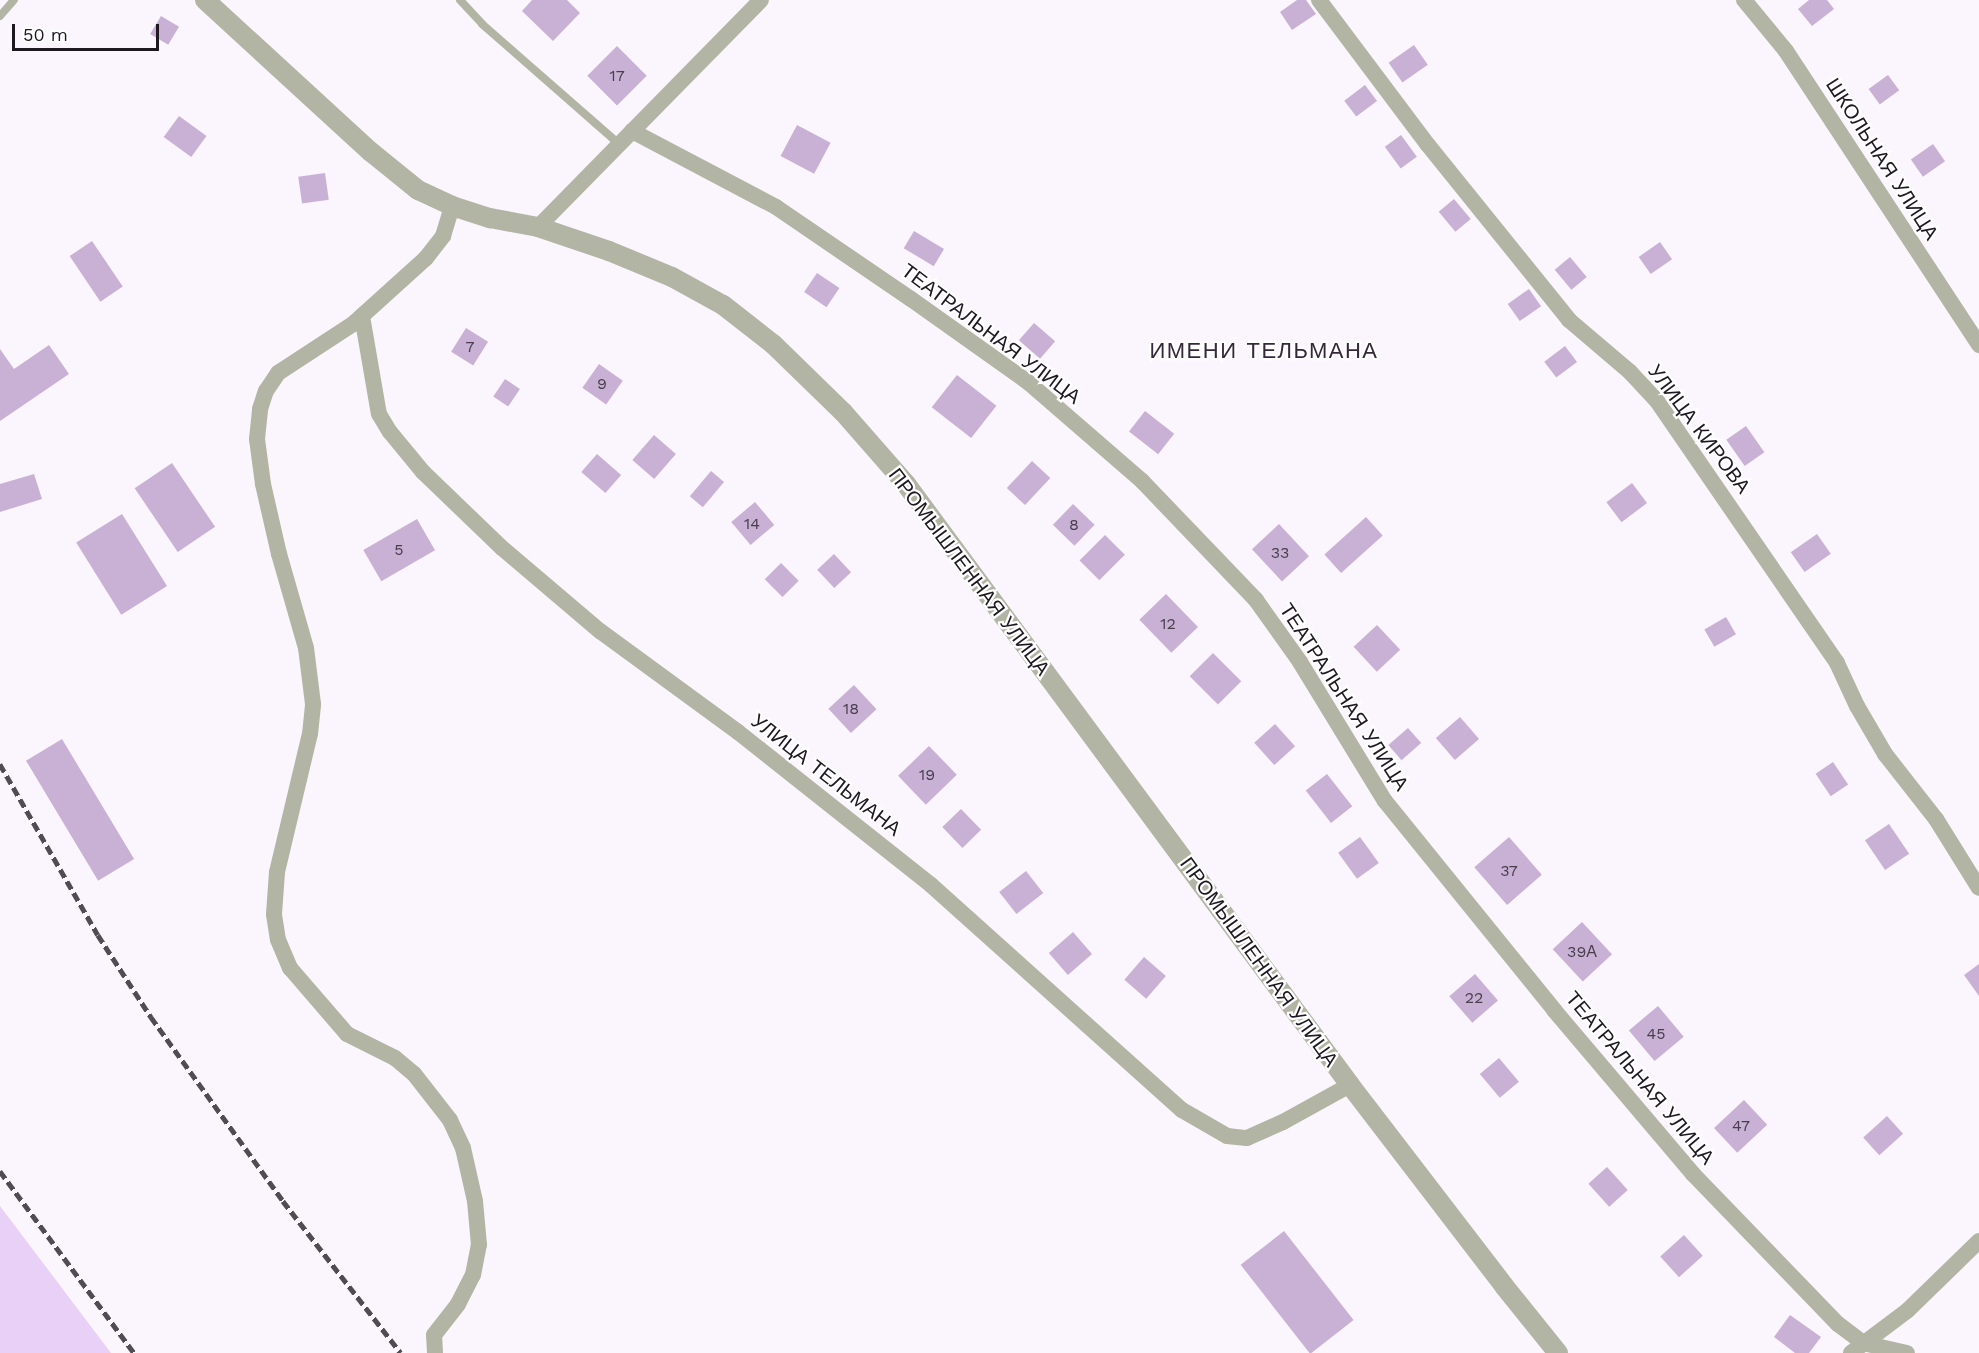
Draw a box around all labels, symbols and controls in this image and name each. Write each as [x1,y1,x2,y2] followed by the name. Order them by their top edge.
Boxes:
[15,12,162,50] scale bar
[23,24,68,45] text: 50 m
[609,66,625,86] house number: 17
[1821,74,1943,244] street label: ШКОЛЬНАЯ УЛИЦА
[897,259,1085,409] street label: ТЕАТРАЛЬНАЯ УЛИЦА
[466,337,474,357] house number: 7
[1149,338,1379,364] district label: ИМЕНИ ТЕЛЬМАНА
[1643,360,1755,498] street label: УЛИЦА КИРОВА
[597,374,607,394] house number: 9
[883,464,1055,680] street label: ПРОМЫШЛЕННАЯ УЛИЦА
[744,514,760,534] house number: 14
[1069,515,1079,535] house number: 8
[394,540,404,560] house number: 5
[1271,543,1289,563] house number: 33
[1274,599,1414,795] street label: ТЕАТРАЛЬНАЯ УЛИЦА
[1160,614,1176,634] house number: 12
[843,699,859,719] house number: 18
[746,709,906,841] street label: УЛИЦА ТЕЛЬМАНА
[919,765,935,785] house number: 19
[1175,853,1343,1071] street label: ПРОМЫШЛЕННАЯ УЛИЦА
[1500,861,1518,881] house number: 37
[1567,942,1597,962] house number: 39А
[1561,987,1719,1169] street label: ТЕАТРАЛЬНАЯ УЛИЦА
[1465,988,1483,1008] house number: 22
[1646,1024,1666,1044] house number: 45
[1732,1116,1750,1136] house number: 47

